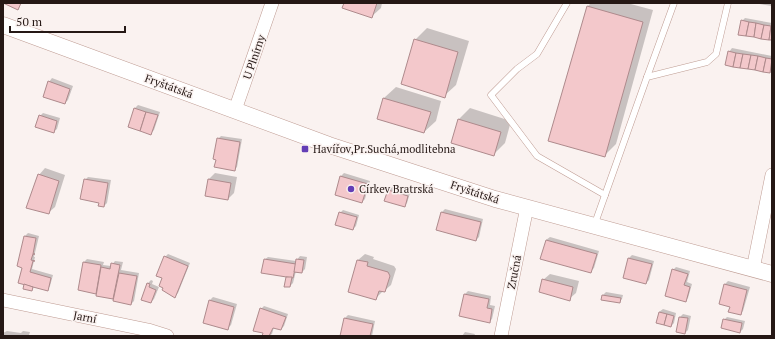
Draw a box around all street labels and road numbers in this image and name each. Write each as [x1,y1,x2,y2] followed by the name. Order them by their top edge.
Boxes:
[240,33,268,81] street label: U Plnírny
[143,71,195,101] street label: Fryštátská
[449,178,502,207] street label: Fryštátská
[504,253,524,290] street label: Zručná
[72,308,98,326] street label: Jarní

